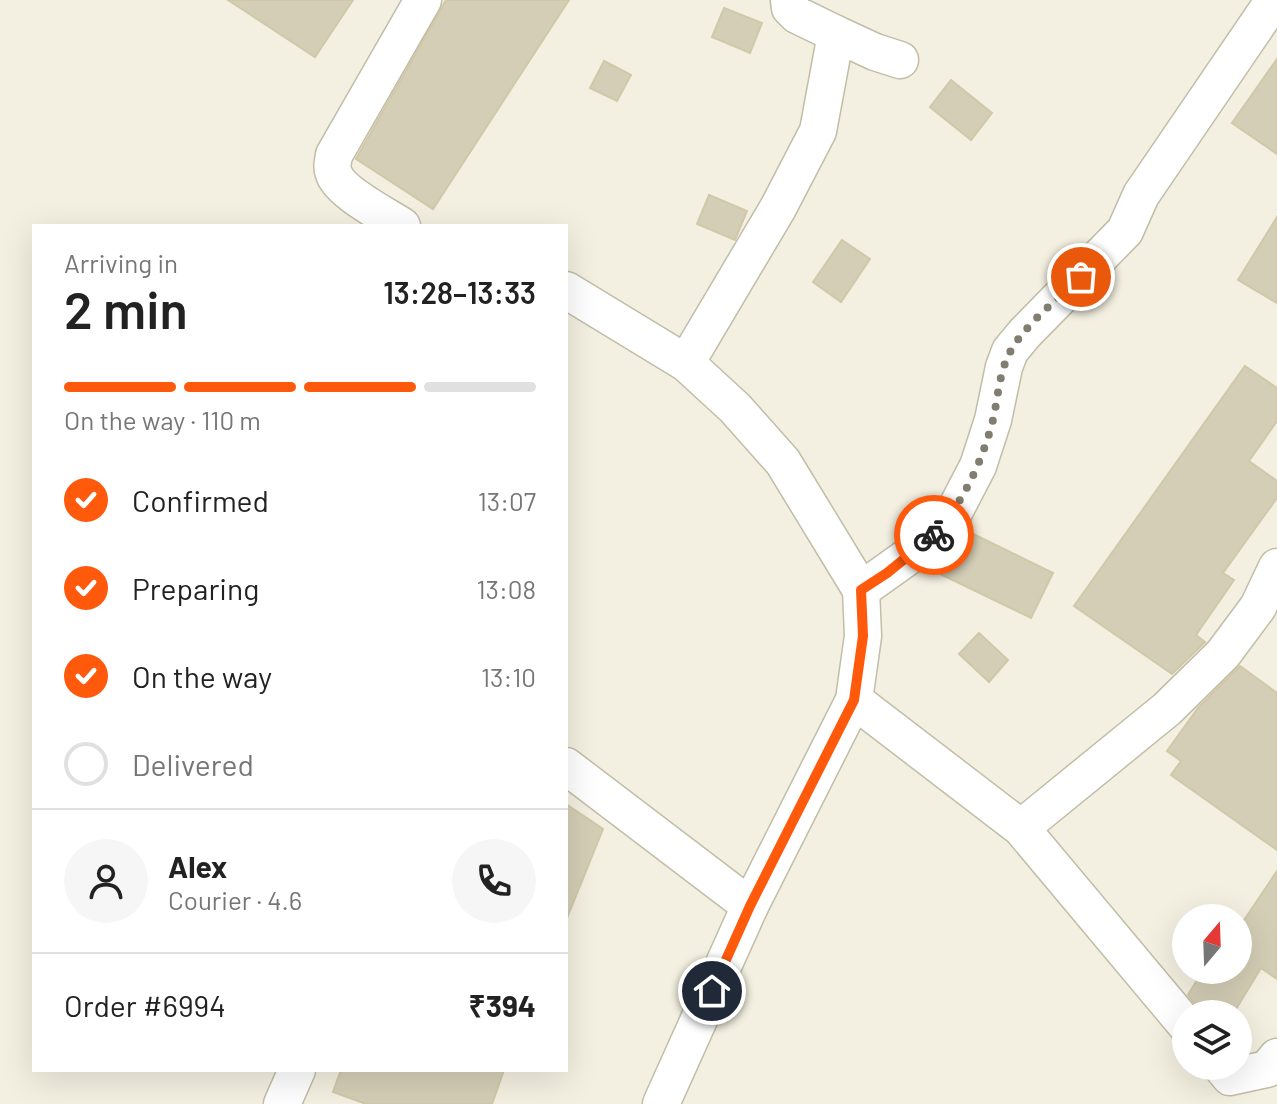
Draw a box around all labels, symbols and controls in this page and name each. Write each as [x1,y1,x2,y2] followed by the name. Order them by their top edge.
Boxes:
[1047,243,1115,311] pin
[64,247,178,278] text: Arriving in
[1059,255,1103,299] icon: bag
[383,274,536,310] text: 13:28–13:33
[64,277,188,339] text: 2 min
[64,404,261,435] text: On the way · 110 m
[64,478,108,522] icon: check
[132,482,269,518] text: Confirmed
[478,485,536,516] text: 13:07
[894,495,974,575] courier
[912,513,956,557] icon: bike
[64,566,108,610] icon: check
[132,570,259,606] text: Preparing
[476,573,536,604] text: 13:08
[64,654,108,698] icon: check
[132,658,272,694] text: On the way
[481,661,536,692] text: 13:10
[132,746,254,782] text: Delivered
[64,839,148,923] button: person
[452,839,536,923] button: phone
[168,848,227,884] text: Alex
[168,884,302,915] text: Courier · 4.6
[1172,904,1252,984] north arrow
[1172,904,1252,1080] map controls
[678,957,746,1025] pin
[690,969,734,1013] icon: home
[64,987,226,1023] text: Order #6994
[469,987,536,1023] text: ₹394
[1172,1000,1252,1080] button: layers

